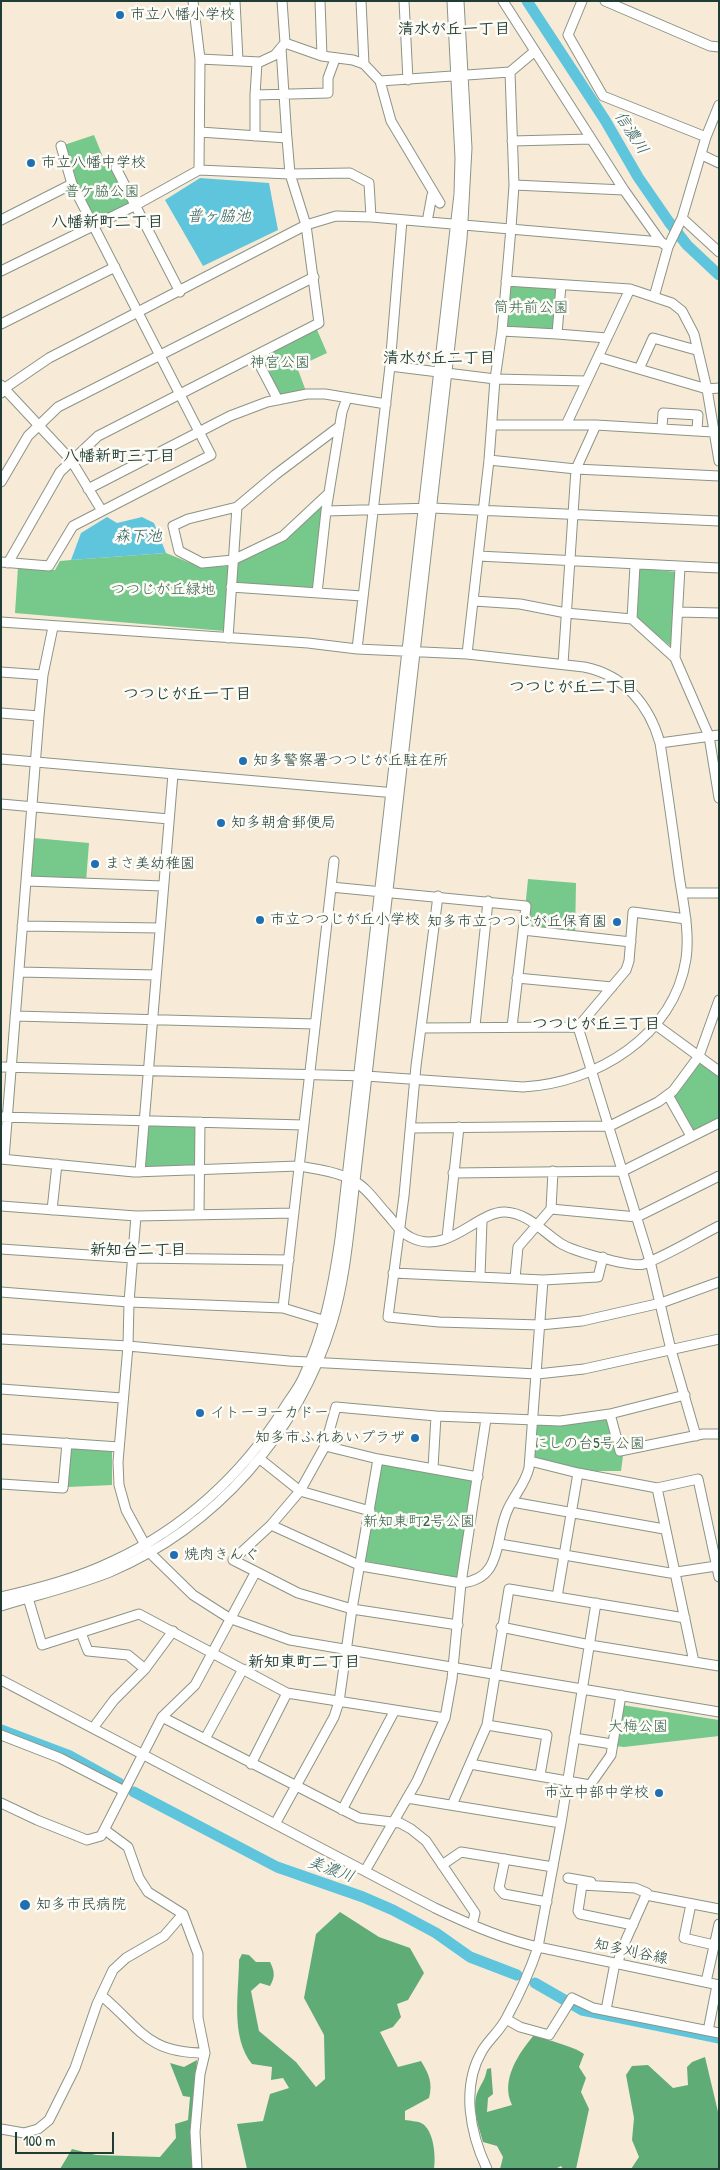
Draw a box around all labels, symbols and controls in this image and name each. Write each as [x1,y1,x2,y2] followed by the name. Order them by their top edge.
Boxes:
[130,6,235,24] place label: 市立八幡小学校
[114,9,126,21] marker: 市立八幡小学校
[398,20,510,40] district label: 清水が丘一丁目
[610,108,652,158] water label: 信濃川
[41,154,146,172] place label: 市立八幡中学校
[25,157,37,169] marker: 市立八幡中学校
[65,183,139,201] park label: 普ケ脇公園
[187,207,251,227] water label: 普ヶ脇池
[51,213,163,233] district label: 八幡新町二丁目
[494,299,568,317] park label: 筒井前公園
[383,349,495,369] district label: 清水が丘二丁目
[250,354,310,372] park label: 神宮公園
[63,447,175,467] district label: 八幡新町三丁目
[114,527,162,547] water label: 森下池
[111,581,215,599] park label: つつじが丘緑地
[509,678,637,698] district label: つつじが丘二丁目
[123,685,251,705] district label: つつじが丘一丁目
[253,752,448,770] place label: 知多警察署つつじが丘駐在所
[237,755,249,767] marker: 知多警察署つつじが丘駐在所
[231,814,336,832] place label: 知多朝倉郵便局
[215,817,227,829] marker: 知多朝倉郵便局
[105,855,195,873] place label: まさ美幼稚園
[89,858,101,870] marker: まさ美幼稚園
[270,911,420,929] place label: 市立つつじが丘小学校
[427,913,607,931] place label: 知多市立つつじが丘保育園
[254,914,266,926] marker: 市立つつじが丘小学校
[611,916,623,928] marker: 知多市立つつじが丘保育園
[532,1015,660,1035] district label: つつじが丘三丁目
[90,1241,186,1261] district label: 新知台二丁目
[210,1404,329,1422] place label: イトーヨーカドー
[194,1407,206,1419] marker: イトーヨーカドー
[255,1429,405,1447] place label: 知多市ふれあいプラザ
[409,1432,421,1444] marker: 知多市ふれあいプラザ
[533,1435,645,1453] park label: にしの台5号公園
[363,1513,475,1531] park label: 新知東町2号公園
[184,1546,259,1564] place label: 焼肉きんぐ
[168,1549,180,1561] marker: 焼肉きんぐ
[248,1653,360,1673] district label: 新知東町二丁目
[608,1718,668,1736] park label: 大梅公園
[544,1784,649,1802] place label: 市立中部中学校
[653,1787,665,1799] marker: 市立中部中学校
[305,1853,357,1887] water label: 美濃川
[36,1896,126,1914] place label: 知多市民病院
[18,1898,32,1912] marker: 知多市民病院
[592,1935,670,1969] street label: 知多刈谷線
[18,2122,116,2154] scale bar
[23,2130,56,2151] text: 100 m

